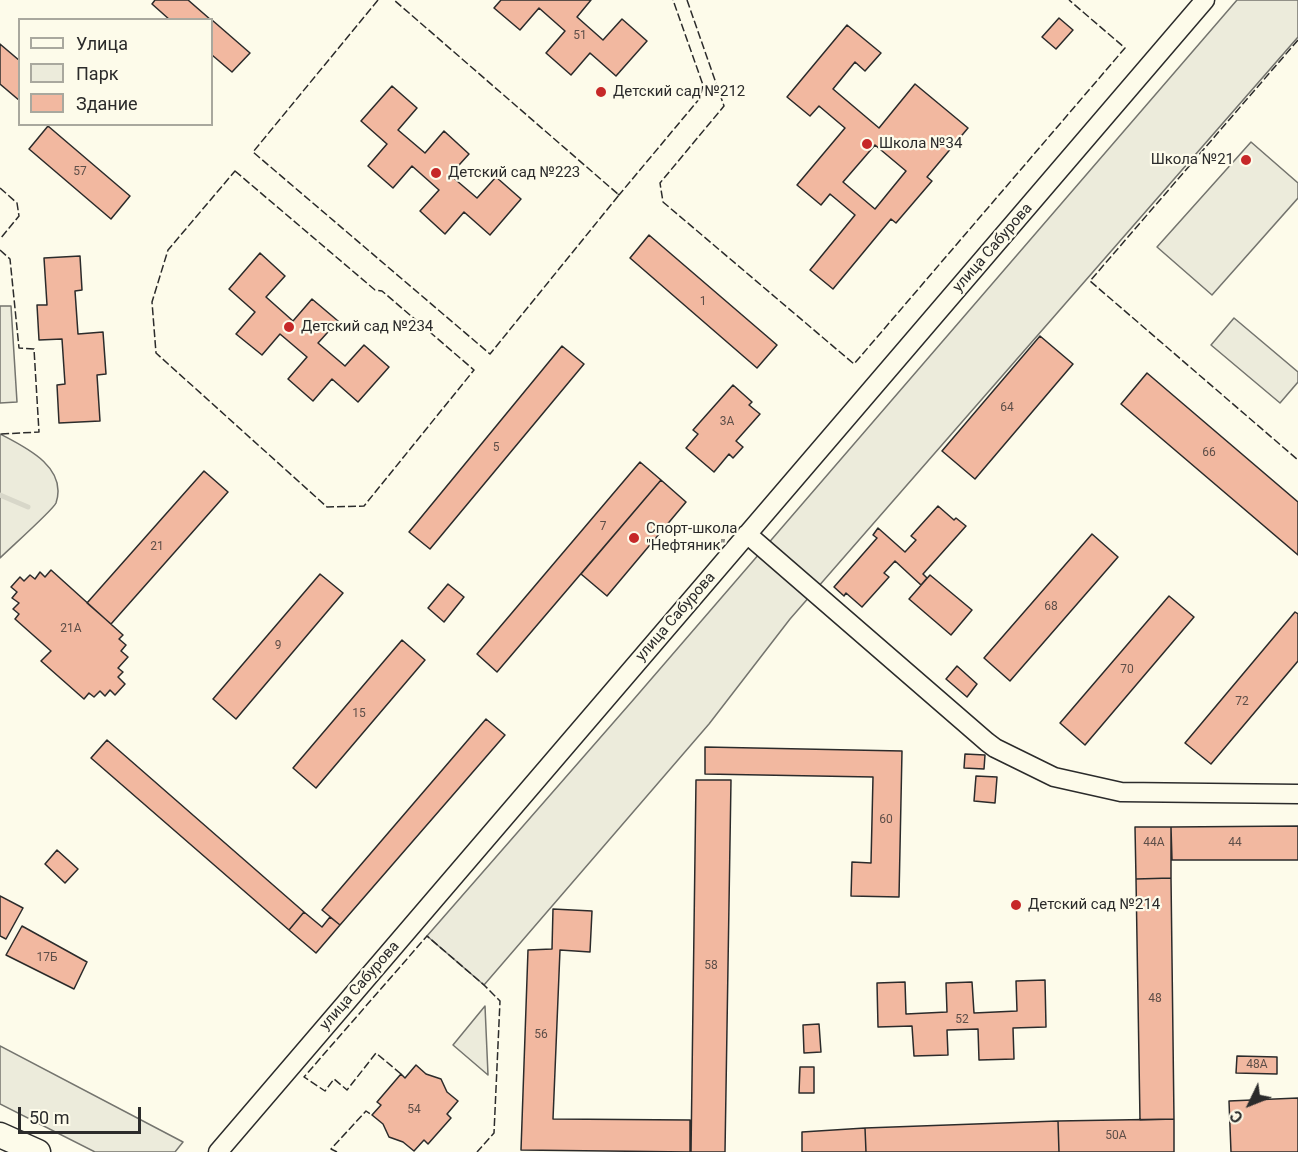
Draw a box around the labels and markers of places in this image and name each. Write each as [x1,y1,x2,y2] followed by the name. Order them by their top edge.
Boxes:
[613,83,745,101] place label: Детский сад №212
[594,85,608,99] marker: Детский сад №212
[879,135,962,153] place label: Школа №34
[860,137,874,151] marker: Школа №34
[1151,151,1234,169] place label: Школа №21
[1239,153,1253,167] marker: Школа №21
[448,164,580,182] place label: Детский сад №223
[429,166,443,180] marker: Детский сад №223
[301,318,433,336] place label: Детский сад №234
[282,320,296,334] marker: Детский сад №234
[646,520,738,555] place label: Спорт-школа "Нефтяник"
[627,531,641,545] marker: Спорт-школа "Нефтяник"
[1028,896,1160,914] place label: Детский сад №214
[1009,898,1023,912] marker: Детский сад №214

